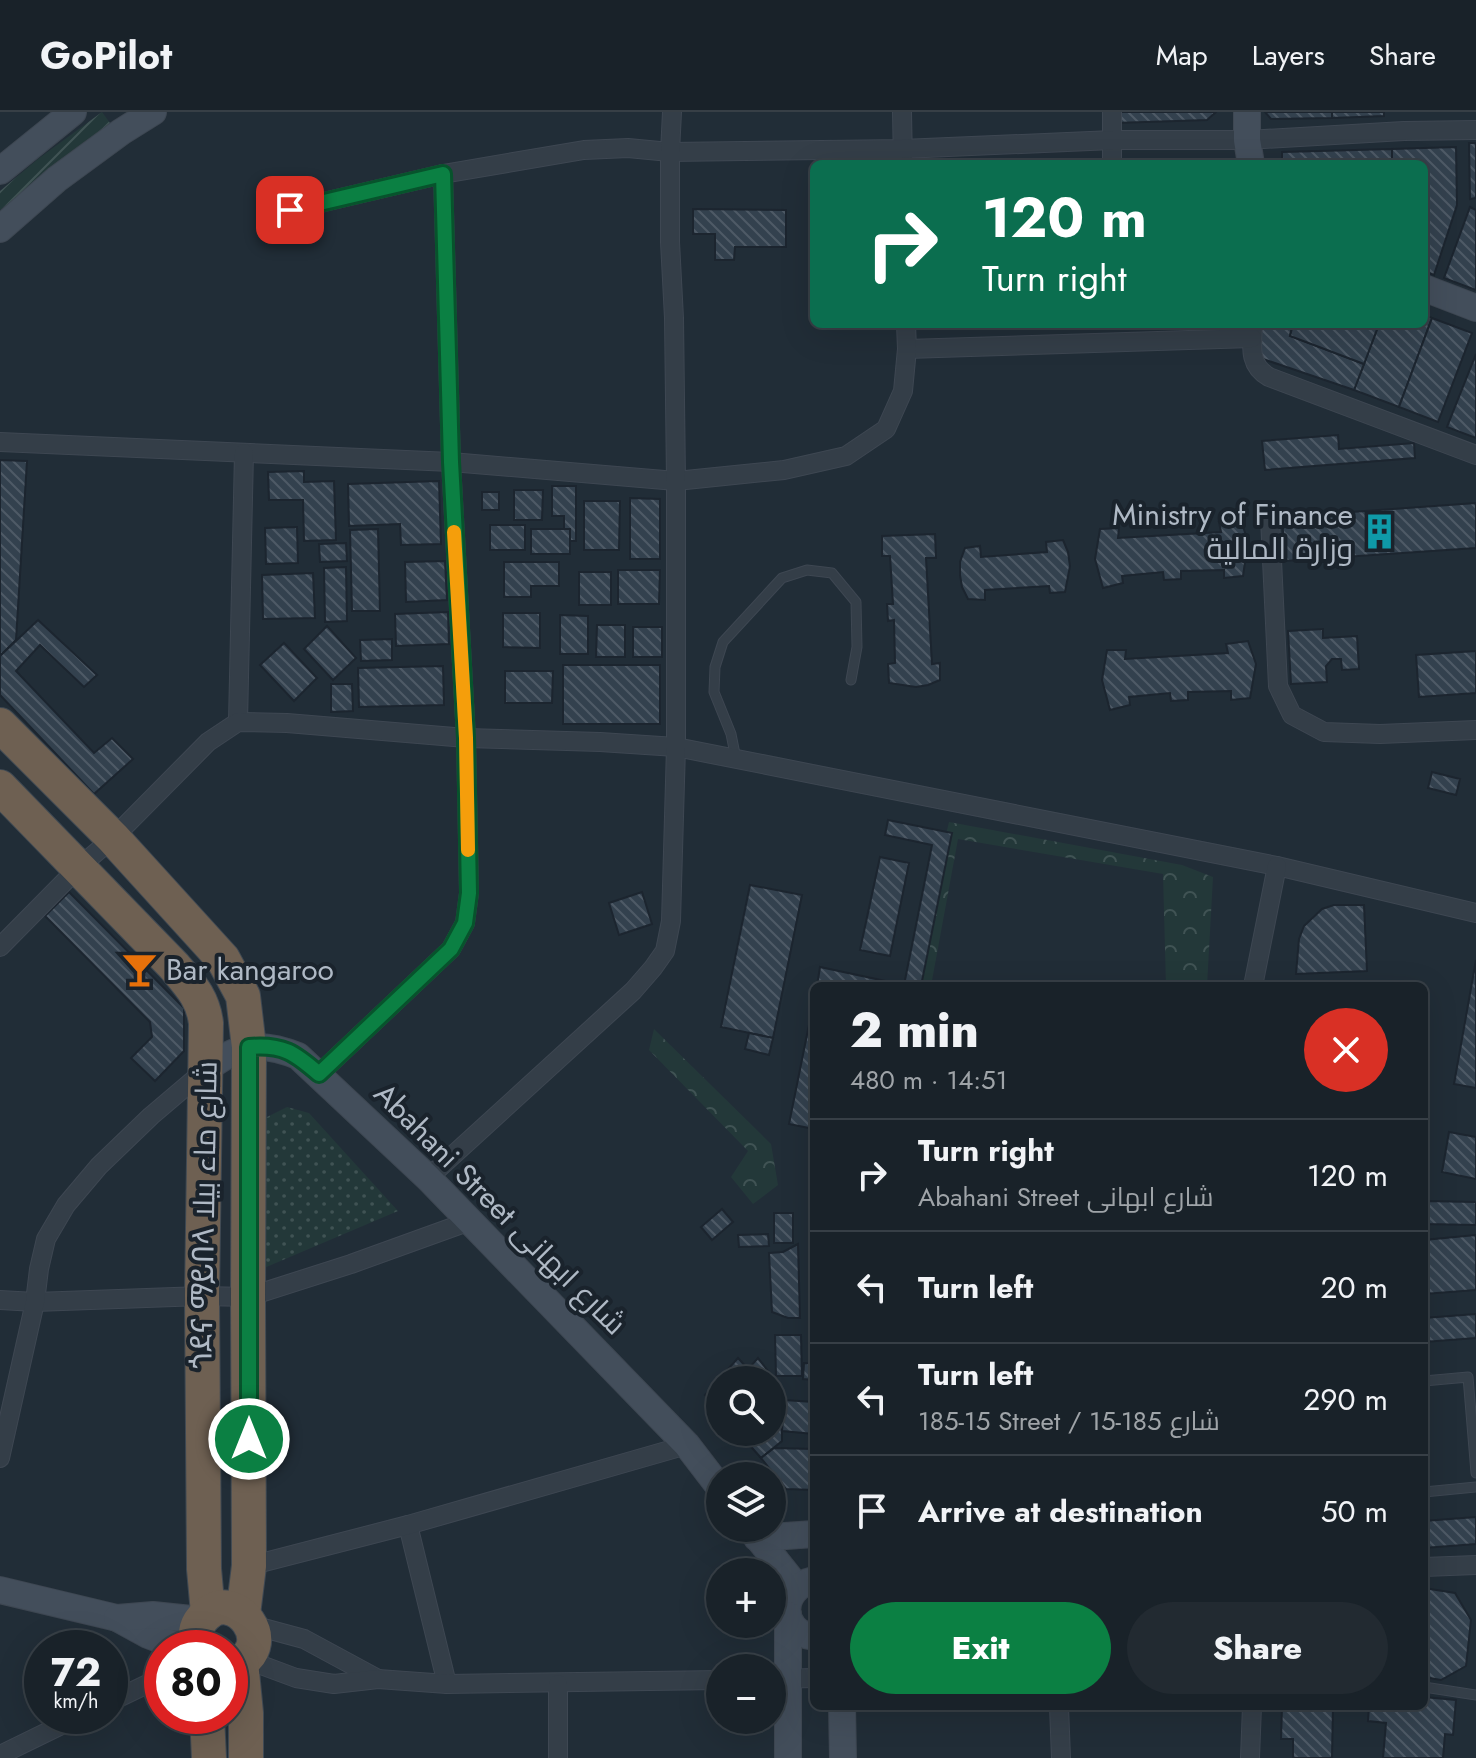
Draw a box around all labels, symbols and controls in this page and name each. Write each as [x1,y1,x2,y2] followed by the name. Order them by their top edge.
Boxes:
[40,28,172,83] text: GoPilot
[1156,35,1208,76] text: Map
[1252,35,1325,76] text: Layers
[1369,35,1436,76] text: Share
[256,176,324,244] pin
[982,177,1147,258] text: 120 m
[268,188,312,232] icon: arrive
[850,192,954,296] icon: right
[982,252,1127,304] text: Turn right
[1112,493,1353,570] place label: Ministry of Finance وزارة المالية
[1360,513,1398,551] building icon: Ministry of Finance وزارة المالية
[166,948,334,991] place label: Bar kangaroo
[121,951,159,989] bar icon: Bar kangaroo
[850,996,979,1065] text: 2 min
[1304,1008,1388,1092] button: close
[179,1061,228,1369] street label: ጎደና ማይበላ شارع ماء بيلا
[850,1061,1007,1099] text: 480 m · 14:51
[365,1073,636,1344] street label: Abahani Street شارع ابهانى
[918,1129,1054,1172] text: Turn right
[850,1153,894,1197] icon: right
[1307,1154,1388,1197] text: 120 m
[918,1178,1214,1216] text: Abahani Street شارع ابهانى
[850,1265,894,1309] icon: left
[918,1266,1033,1309] text: Turn left
[1321,1266,1388,1309] text: 20 m
[918,1353,1033,1396] text: Turn left
[706,1366,786,1734] map controls
[706,1366,786,1446] button: search
[850,1377,894,1421] icon: left
[1303,1378,1388,1421] text: 290 m
[207,1397,291,1481] position arrow
[918,1402,1220,1440] text: 185-15 Street / شارع 185-15
[706,1462,786,1542] button: layers
[850,1489,894,1533] icon: arrive
[918,1490,1203,1533] text: Arrive at destination
[1321,1490,1388,1533] text: 50 m
[706,1558,786,1638] button: +
[850,1602,1111,1694] button: Exit
[1127,1602,1388,1694] button: Share
[144,1630,248,1734] speed limit sign: 80
[51,1643,101,1701] text: 72
[706,1654,786,1734] button: −
[53,1687,99,1716] text: km/h

